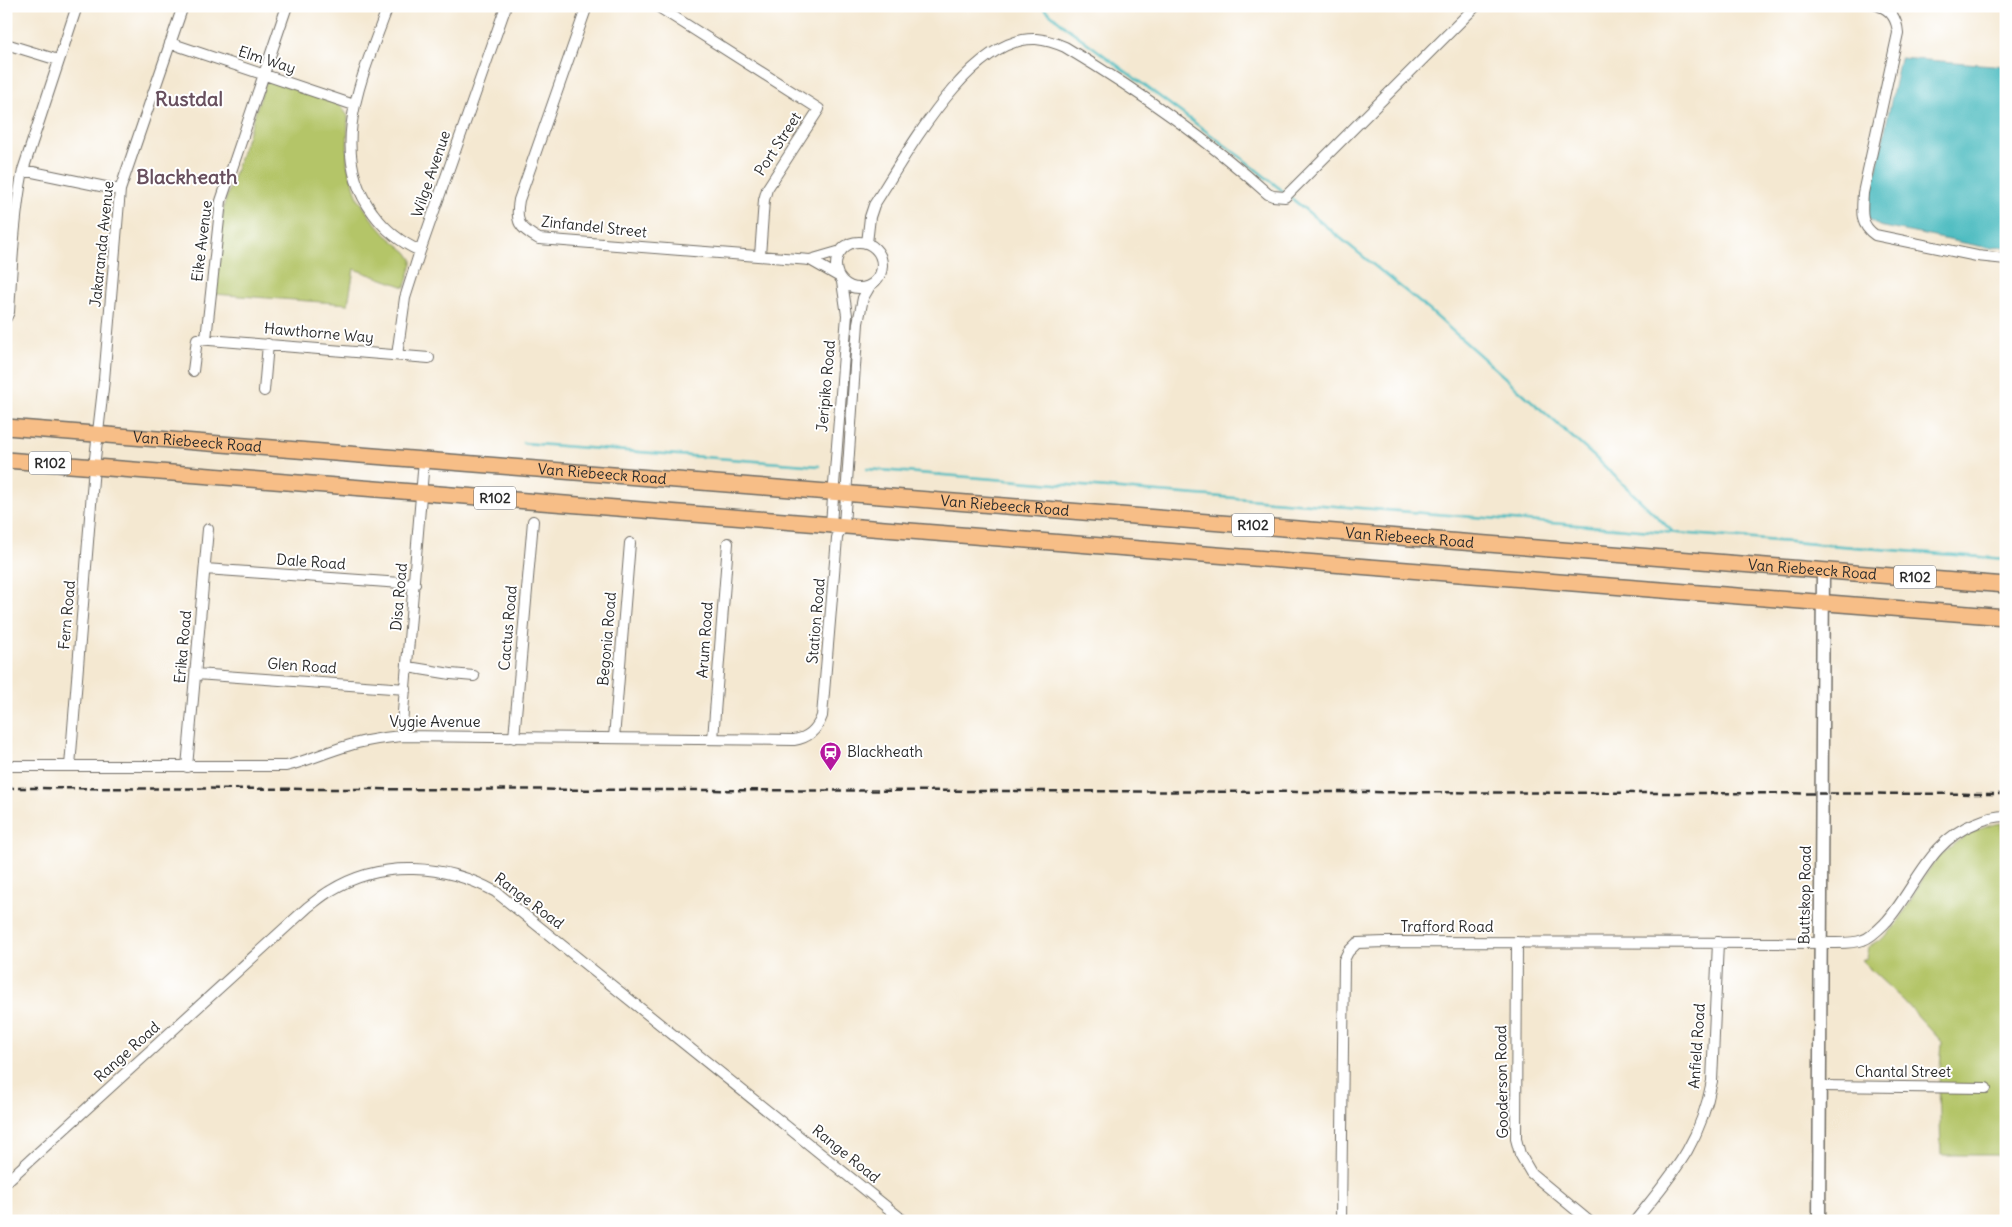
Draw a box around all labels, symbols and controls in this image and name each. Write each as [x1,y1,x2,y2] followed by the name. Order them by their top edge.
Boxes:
[236,41,298,78] street label: Elm Way
[155,86,223,111] district label: Rustdal
[750,108,805,179] street label: Port Street
[407,128,454,220] street label: Wilge Avenue
[136,164,238,189] district label: Blackheath
[85,180,118,308] street label: Jakaranda Avenue
[187,199,216,283] street label: Eike Avenue
[540,212,648,242] street label: Zinfandel Street
[263,318,375,347] street label: Hawthorne Way
[812,339,839,433] street label: Jeripiko Road
[132,427,263,456] street label: Van Riebeeck Road
[29,452,71,474] road number: R102
[537,459,667,488] street label: Van Riebeeck Road
[474,486,516,509] road number: R102
[940,491,1070,520] street label: Van Riebeeck Road
[1232,514,1274,536] road number: R102
[1345,523,1475,552] street label: Van Riebeeck Road
[276,550,346,573] street label: Dale Road
[1747,555,1878,584] street label: Van Riebeeck Road
[386,562,411,632] street label: Disa Road
[1894,566,1936,588] road number: R102
[802,577,829,665] street label: Station Road
[54,579,79,650] street label: Fern Road
[494,584,521,671] street label: Cactus Road
[593,591,620,687] street label: Begonia Road
[692,601,717,679] street label: Arum Road
[170,610,195,684] street label: Erika Road
[267,654,338,677] street label: Glen Road
[389,712,481,731] street label: Vygie Avenue
[819,740,843,771] station icon: Blackheath
[847,742,923,761] place label: Blackheath
[1794,845,1815,945] street label: Buttskop Road
[491,868,568,933] street label: Range Road
[1401,917,1494,936] street label: Trafford Road
[1684,1002,1709,1089] street label: Anfield Road
[90,1017,164,1086] street label: Range Road
[1491,1025,1512,1139] street label: Gooderson Road
[1855,1062,1951,1081] street label: Chantal Street
[809,1120,884,1187] street label: Range Road

